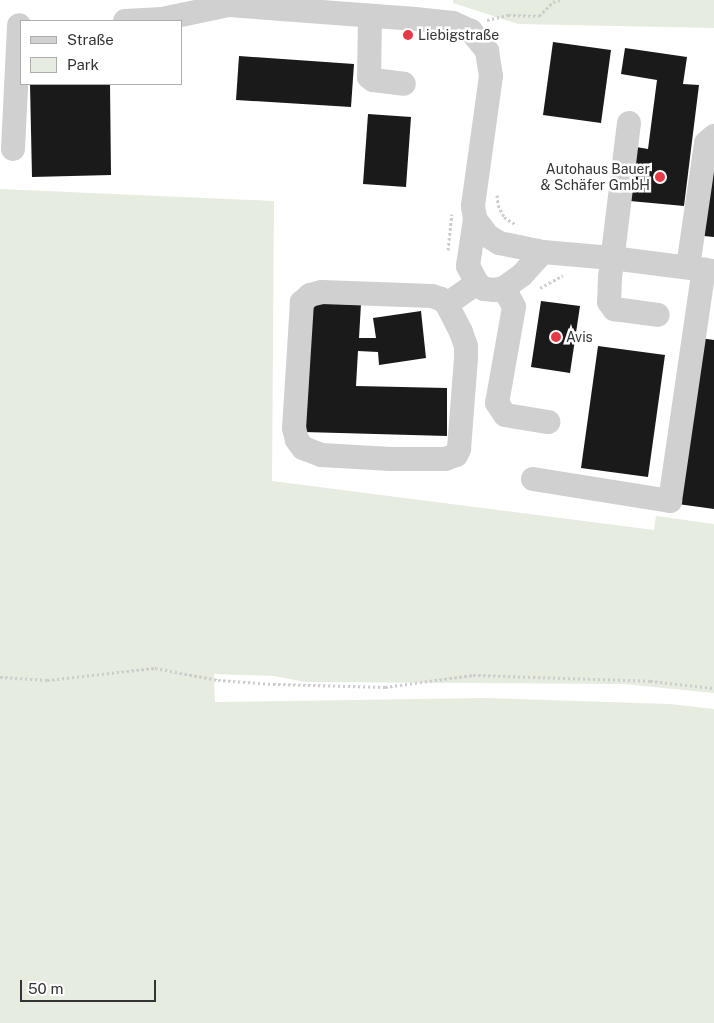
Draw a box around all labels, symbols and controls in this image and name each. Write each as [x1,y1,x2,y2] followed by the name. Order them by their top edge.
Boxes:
[20,20,182,85] legend
[418,27,499,43] place label: Liebigstraße
[402,29,414,41] marker: Liebigstraße
[67,31,114,48] text: Straße
[67,56,99,73] text: Park
[541,161,650,193] place label: Autohaus Bauer & Schäfer GmbH
[654,171,666,183] marker: Autohaus Bauer & Schäfer GmbH
[566,329,593,345] place label: Avis
[550,331,562,343] marker: Avis
[22,970,159,1002] scale bar
[28,980,63,997] text: 50 m

